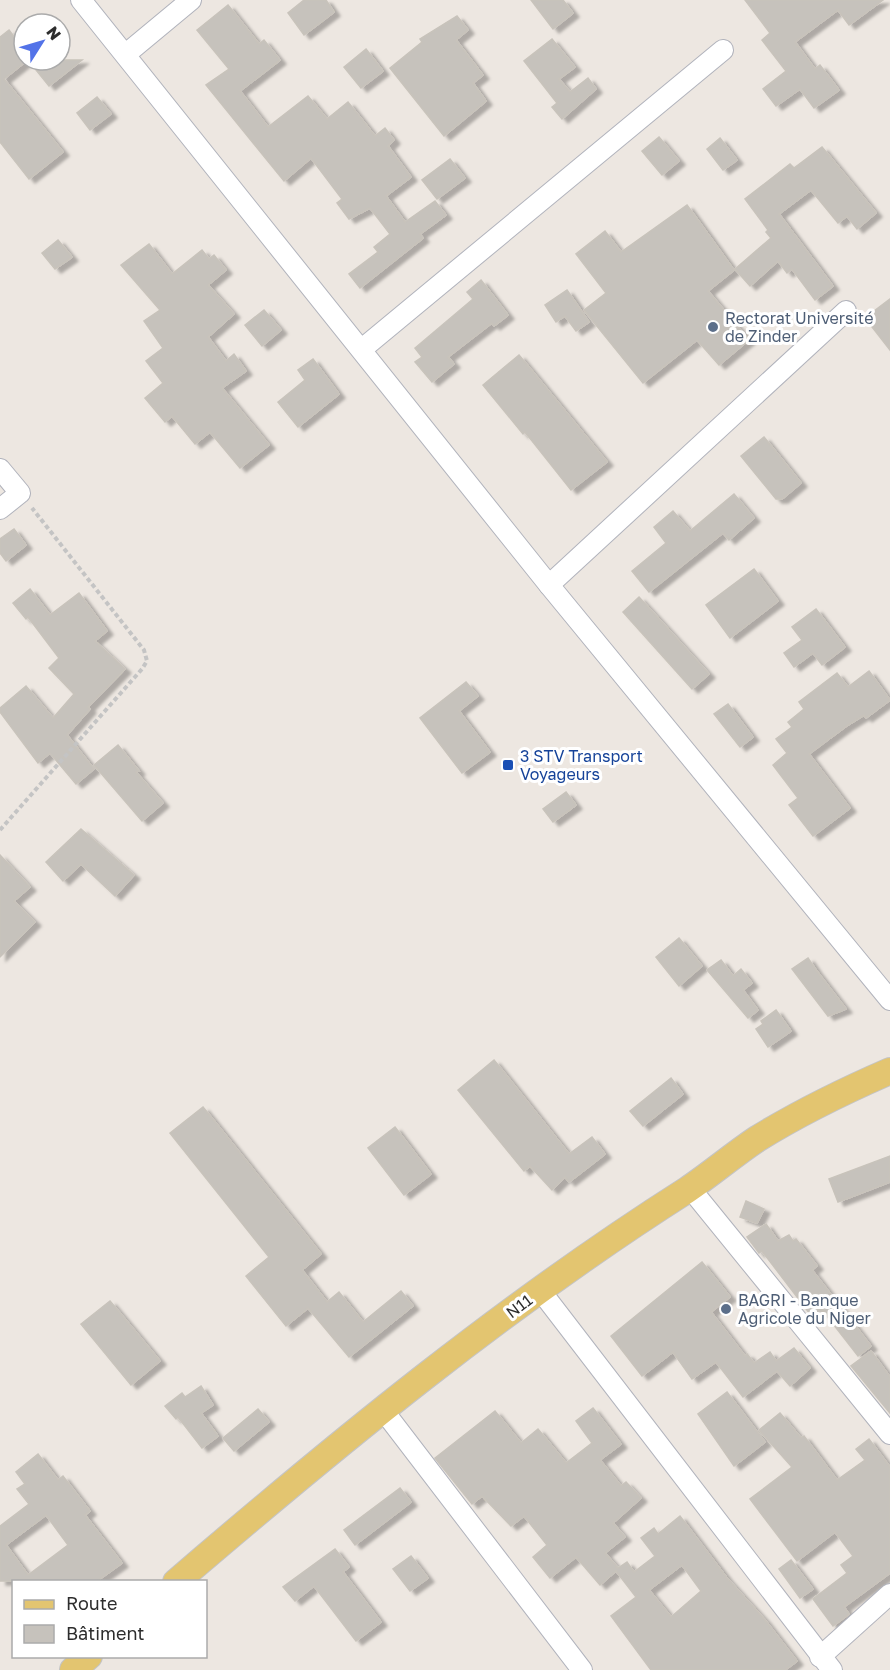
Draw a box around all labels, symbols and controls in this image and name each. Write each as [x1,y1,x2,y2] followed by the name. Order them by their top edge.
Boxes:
[12,12,72,72] north arrow
[42,22,66,44] text: N
[725,308,874,346] place label: Rectorat Université de Zinder
[706,320,720,334] marker: Rectorat Université de Zinder
[520,746,643,784] place label: 3 STV Transport Voyageurs
[501,758,515,772] marker: 3 STV Transport Voyageurs
[502,1290,536,1322] street label: N11
[738,1290,871,1328] place label: BAGRI - Banque Agricole du Niger
[719,1302,733,1316] marker: BAGRI - Banque Agricole du Niger
[12,1580,207,1658] legend
[66,1592,117,1614] text: Route
[66,1622,145,1644] text: Bâtiment

